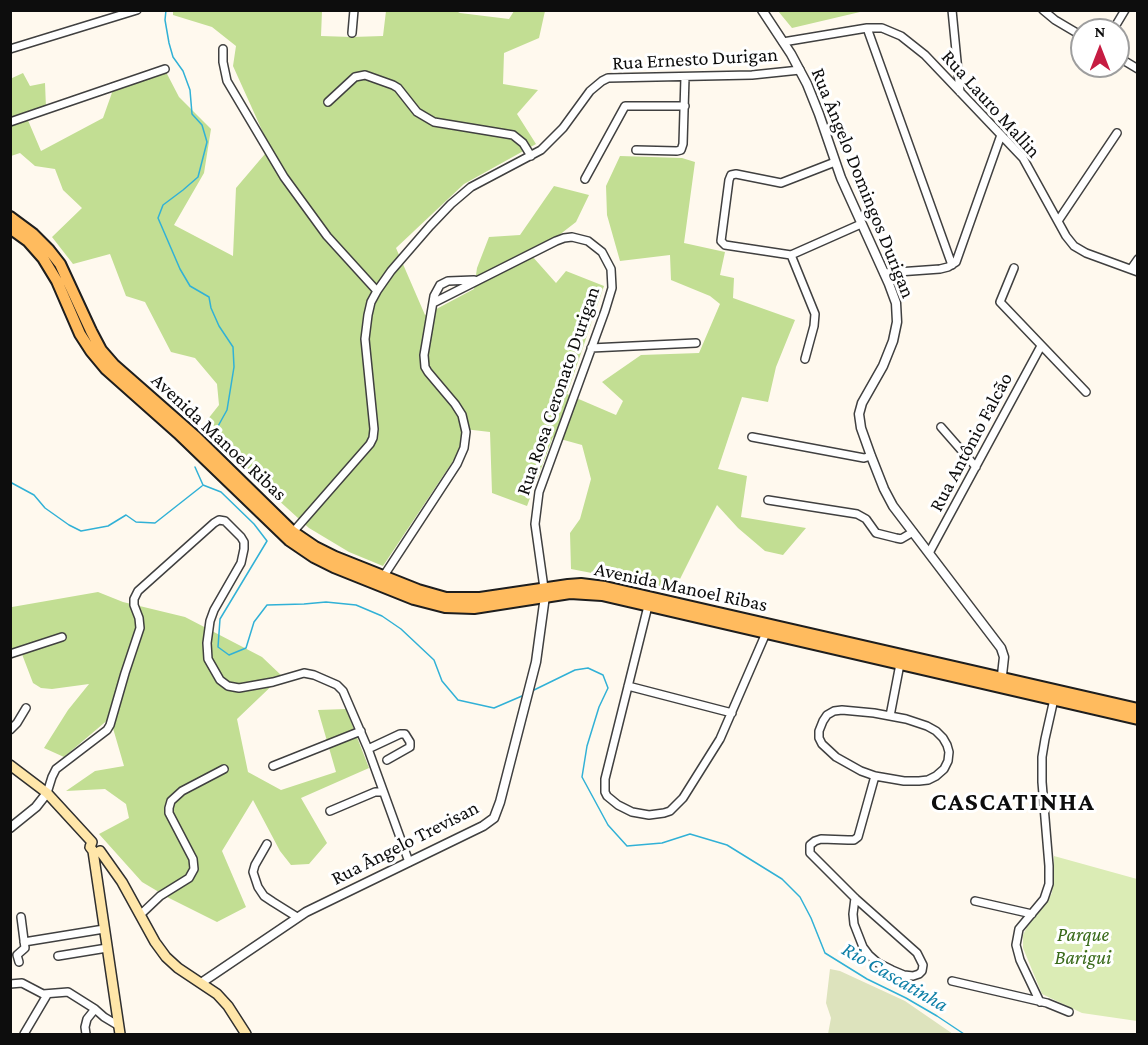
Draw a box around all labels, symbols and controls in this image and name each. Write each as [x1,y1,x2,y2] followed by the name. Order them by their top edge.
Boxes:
[1070,18,1130,78] north arrow
[1095,23,1105,40] text: N
[612,43,778,75] street label: Rua Ernesto Durigan
[936,45,1046,163] street label: Rua Lauro Mallin
[806,64,920,302] street label: Rua Ângelo Domingos Durigan
[511,283,605,499] street label: Rua Rosa Ceronato Durigan
[146,368,292,506] street label: Avenida Manoel Ribas
[924,368,1018,516] street label: Rua Antônio Falcão
[592,557,770,617] street label: Avenida Manoel Ribas
[931,786,1095,818] district label: CASCATINHA
[327,795,483,891] street label: Rua Ângelo Trevisan
[1054,923,1112,970] park label: Parque Barigui
[837,936,953,1018] water label: Rio Cascatinha

